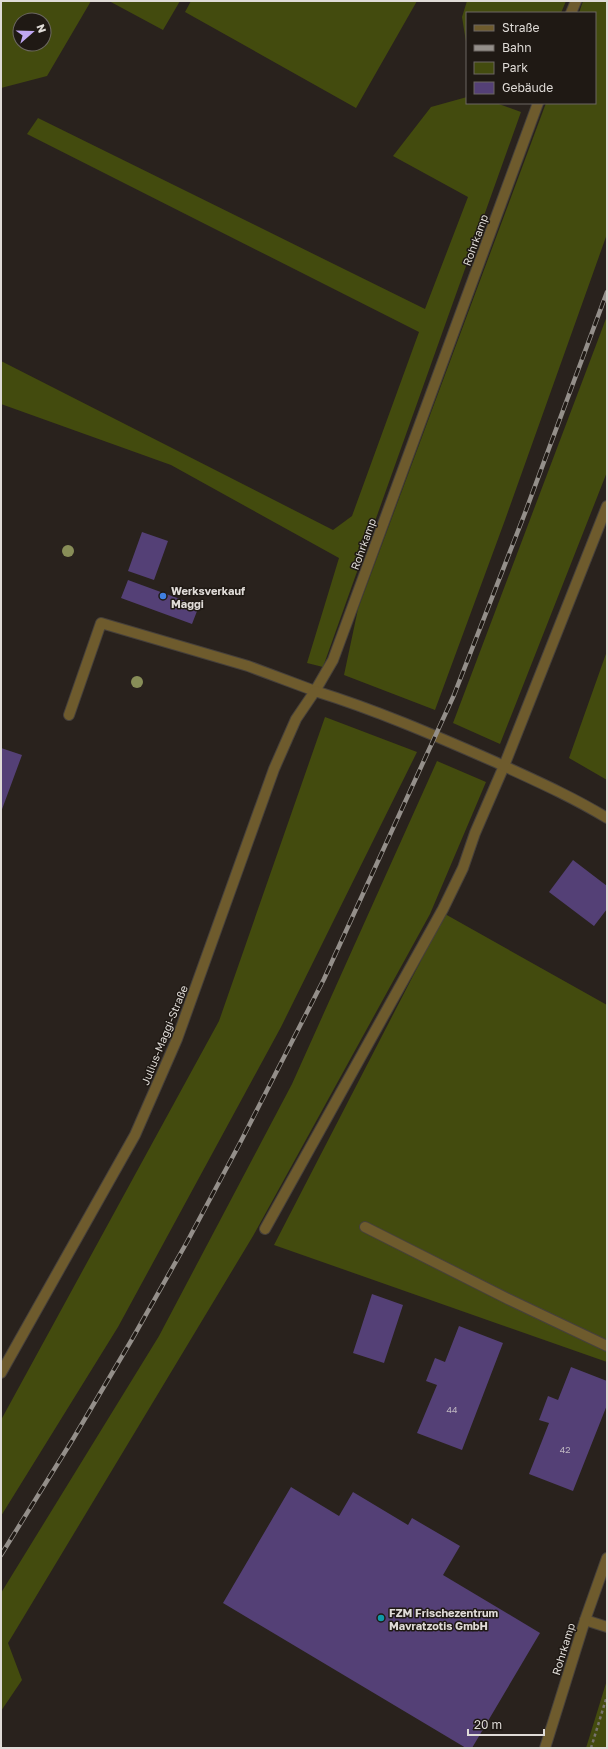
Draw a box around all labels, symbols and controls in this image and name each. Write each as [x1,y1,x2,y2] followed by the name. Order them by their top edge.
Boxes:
[12,12,52,52] north arrow
[466,12,596,104] legend
[502,20,540,35] text: Straße
[34,22,49,35] text: N
[502,40,532,55] text: Bahn
[502,60,528,75] text: Park
[502,80,553,95] text: Gebäude
[460,212,490,268] street label: Rohrkamp
[348,516,378,572] street label: Rohrkamp
[171,584,245,610] place label: Werksverkauf Maggi
[158,591,168,601] marker: Werksverkauf Maggi
[138,983,190,1087] street label: Julius-Maggi-Straße
[447,1404,458,1415] house number: 44
[560,1444,570,1455] house number: 42
[389,1606,498,1632] place label: FZM Frischezentrum Mavratzotis GmbH
[376,1613,386,1623] marker: FZM Frischezentrum Mavratzotis GmbH
[549,1621,577,1677] street label: Rohrkamp
[468,1711,544,1737] scale bar
[474,1717,502,1732] text: 20 m

